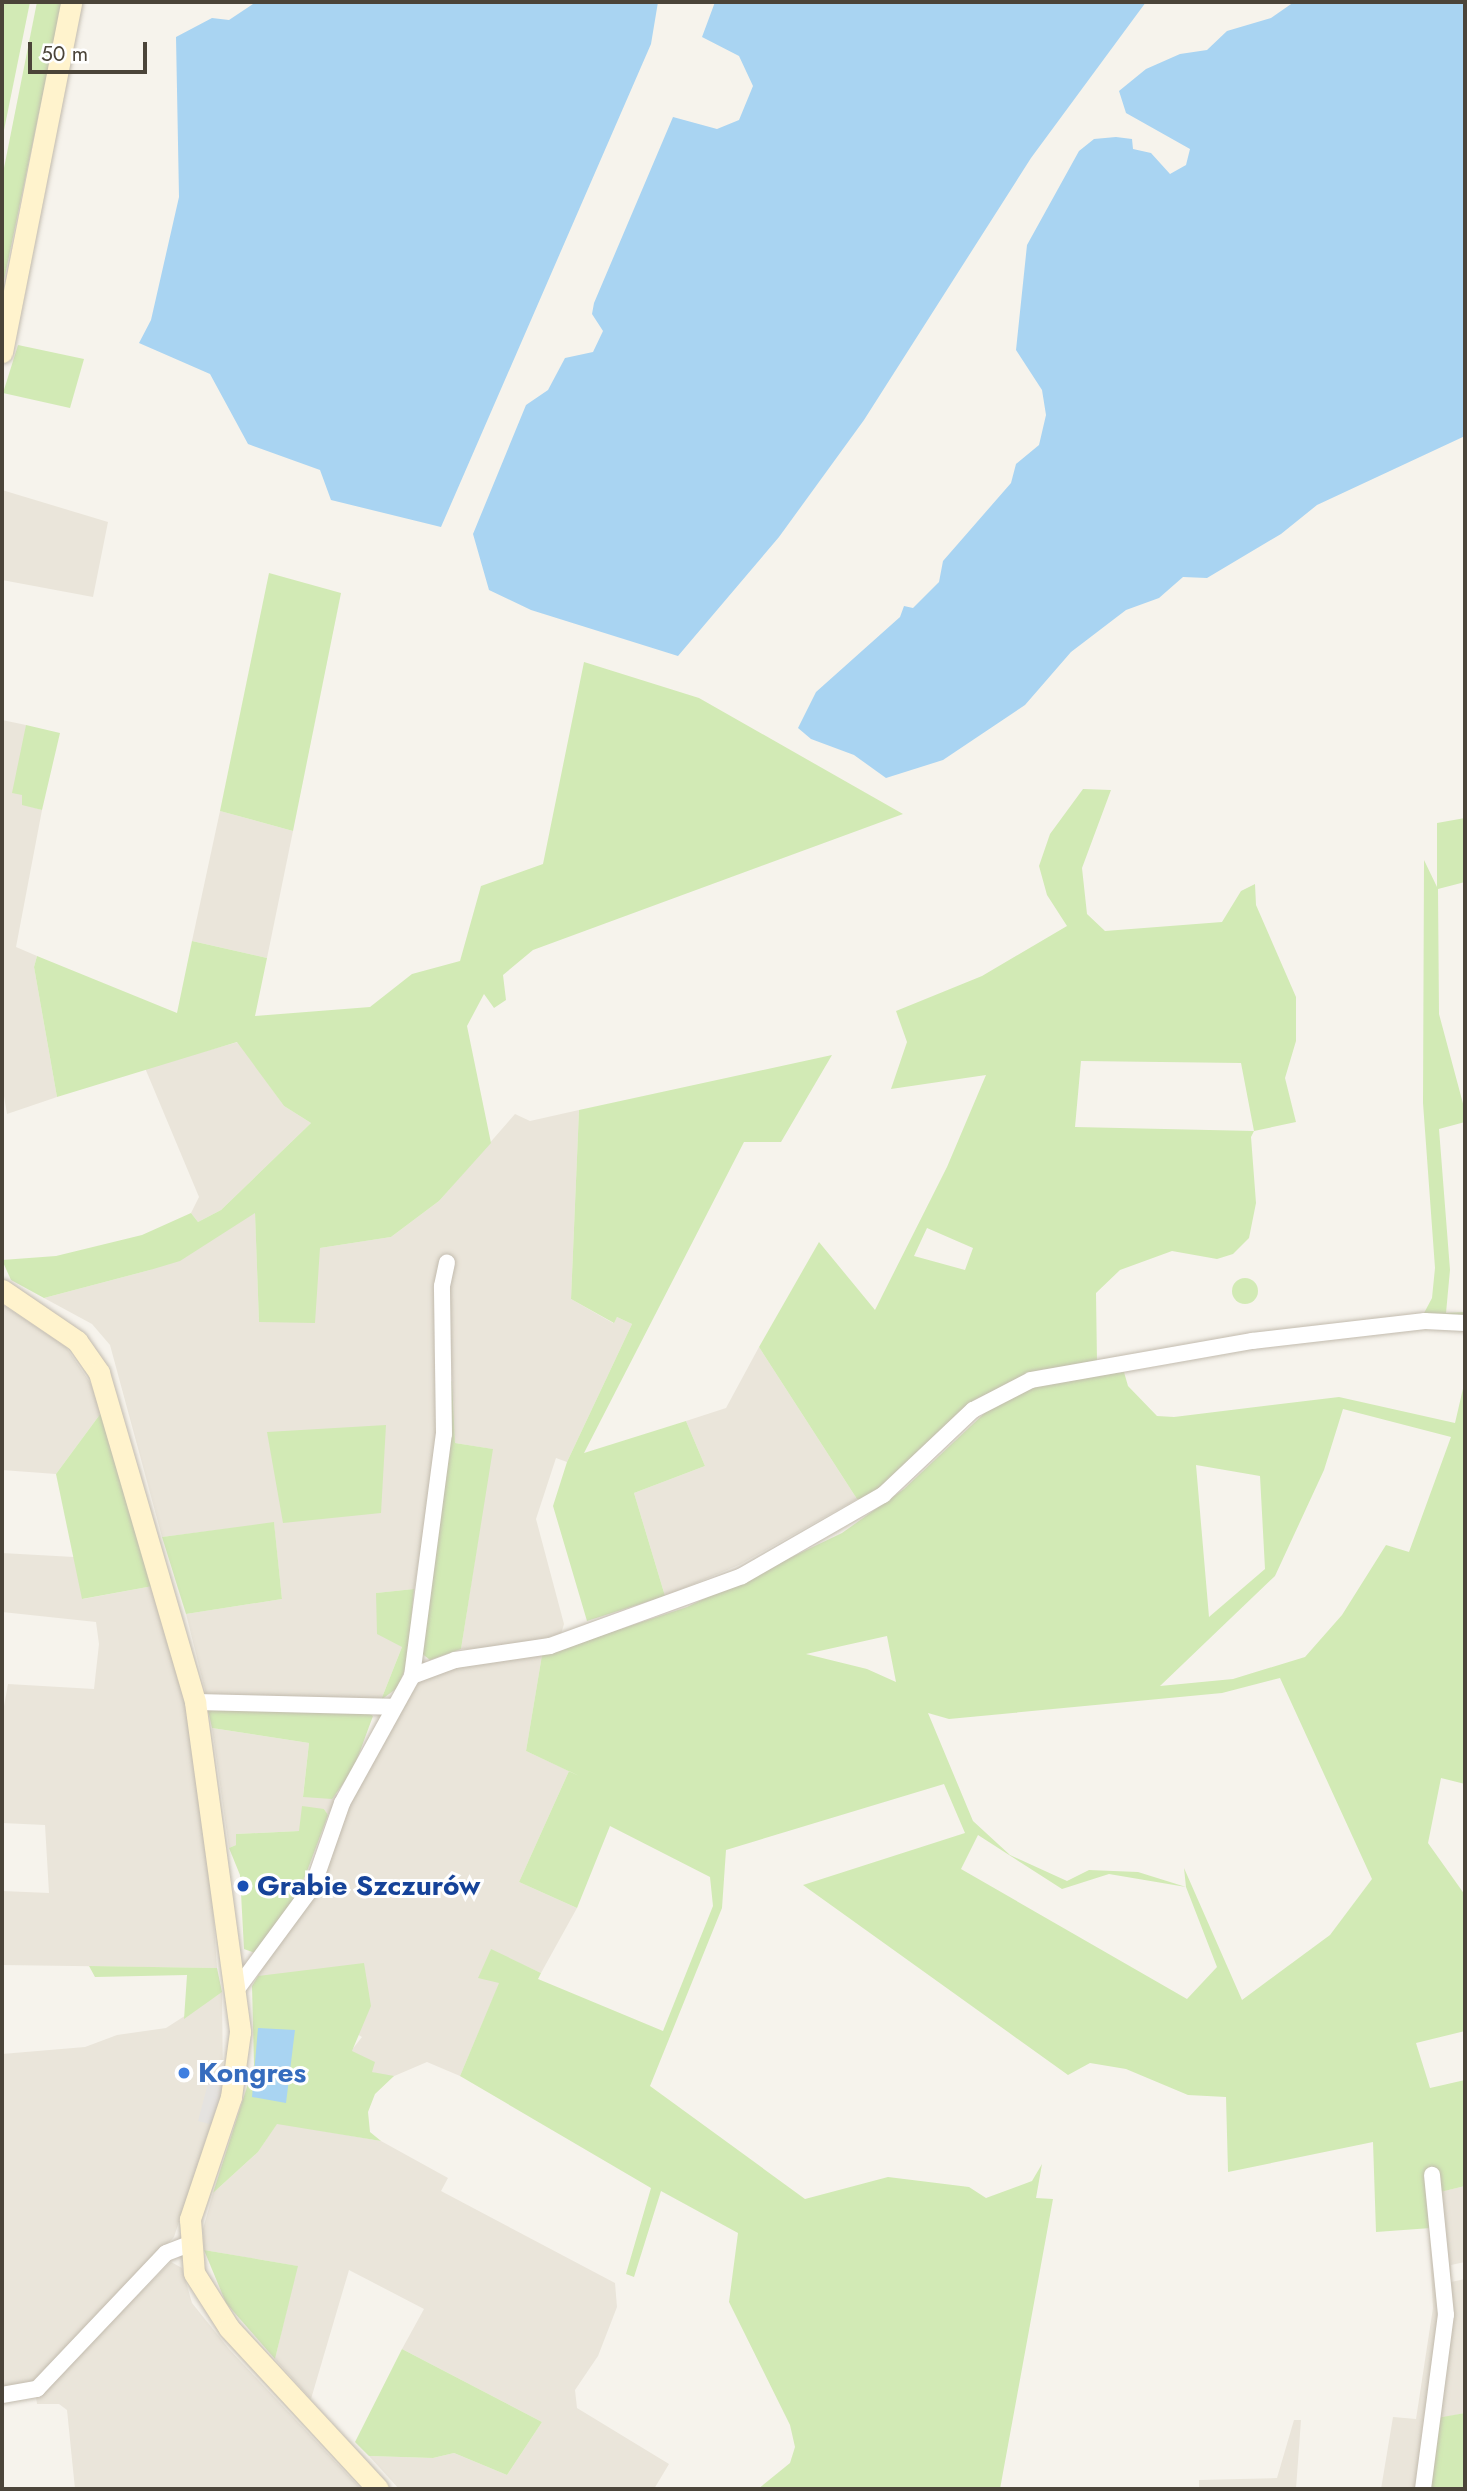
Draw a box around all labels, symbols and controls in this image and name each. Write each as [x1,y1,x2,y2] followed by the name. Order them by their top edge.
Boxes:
[32,28,150,72] scale bar
[41,39,88,69] text: 50 m
[257,1869,480,1903] place label: Grabie Szczurów
[235,1878,251,1894] marker: Grabie Szczurów
[198,2056,306,2090] place label: Kongres
[176,2065,192,2081] marker: Kongres

